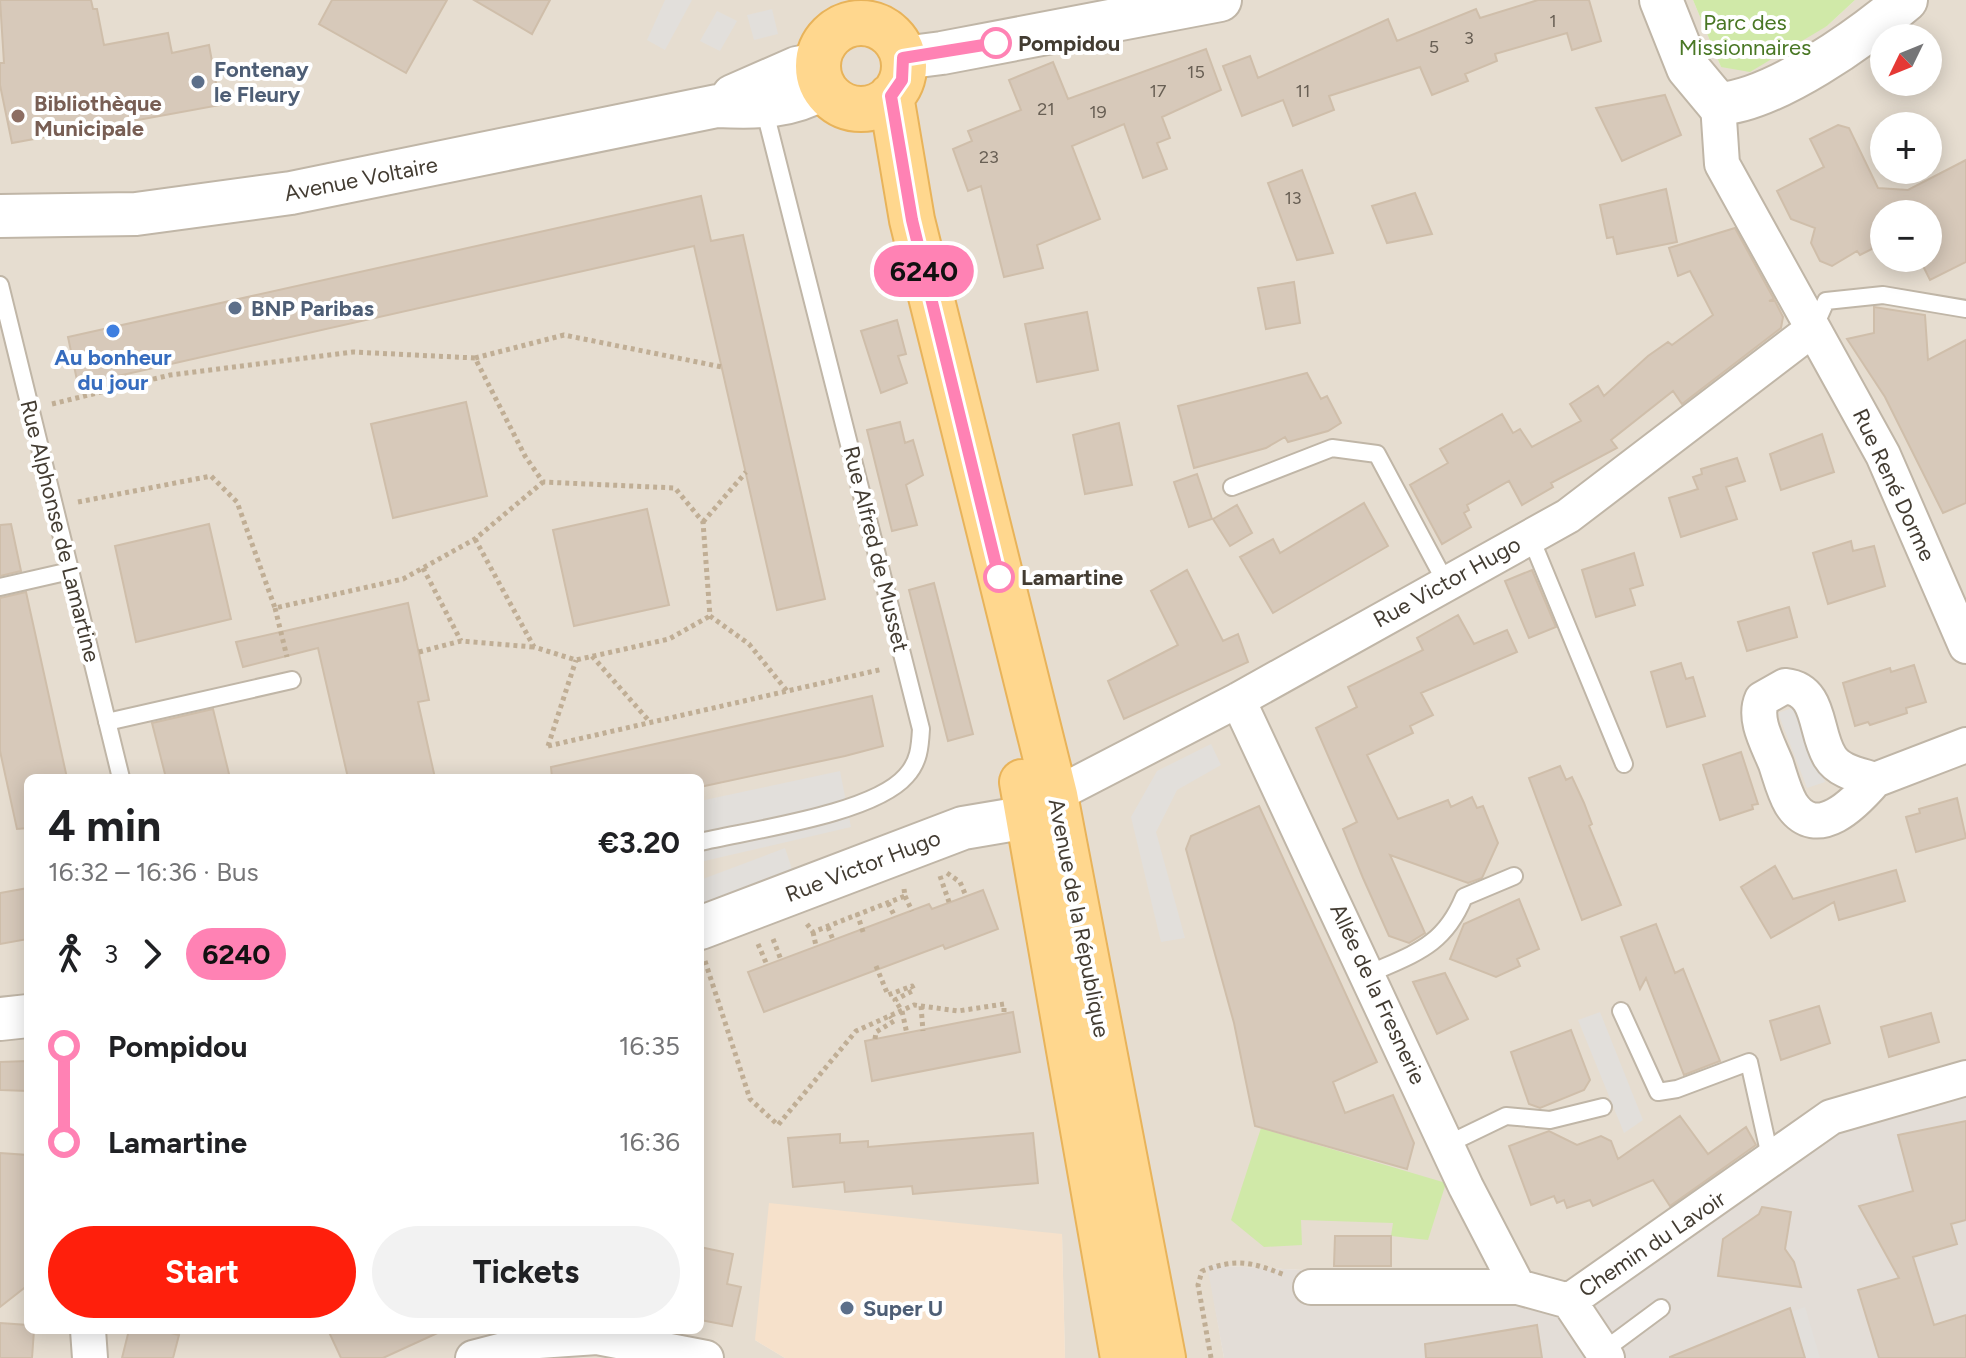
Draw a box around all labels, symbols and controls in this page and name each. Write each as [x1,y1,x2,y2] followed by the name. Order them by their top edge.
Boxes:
[1679,9,1811,61] park label: Parc des Missionnaires
[1549,10,1557,32] house number: 1
[1870,24,1942,96] north arrow
[1870,24,1942,272] map controls
[1464,27,1474,49] house number: 3
[981,28,1011,58] marker: Pompidou
[1018,30,1120,57] place label: Pompidou
[1429,36,1439,58] house number: 5
[214,56,309,108] place label: Fontenay le Fleury
[1187,61,1205,83] house number: 15
[189,73,207,91] marker: Fontenay le Fleury
[1149,80,1167,102] house number: 17
[1296,80,1310,102] house number: 11
[34,90,162,142] place label: Bibliothèque Municipale
[1037,98,1055,120] house number: 21
[1089,101,1107,123] house number: 19
[9,107,27,125] marker: Bibliothèque Municipale
[1870,112,1942,184] button: +
[979,146,999,168] house number: 23
[282,151,440,207] street label: Avenue Voltaire
[1284,187,1302,209] house number: 13
[1870,200,1942,272] button: −
[868,245,980,297] line badge: 6240
[890,254,958,288] text: 6240
[251,295,374,322] place label: BNP Paribas
[226,299,244,317] marker: BNP Paribas
[104,322,122,340] marker: Au bonheur du jour
[54,344,172,396] place label: Au bonheur du jour
[14,397,106,665] street label: Rue Alphonse de Lamartine
[1847,404,1941,566] street label: Rue René Dorme
[837,443,915,655] street label: Rue Alfred de Musset
[1369,530,1525,634] street label: Rue Victor Hugo
[984,562,1014,592] marker: Lamartine
[1021,564,1123,591] place label: Lamartine
[1043,796,1115,1040] street label: Avenue de la République
[48,799,161,852] text: 4 min
[598,824,680,861] text: €3.20
[782,824,944,908] street label: Rue Victor Hugo
[48,856,259,888] text: 16:32 – 16:36 · Bus
[1324,899,1432,1089] street label: Allée de la Fresnerie
[48,932,92,976] icon: walk
[130,932,174,976] icon: forward
[202,937,270,971] text: 6240
[104,938,118,970] text: 3
[108,1028,248,1065] text: Pompidou
[619,1030,680,1062] text: 16:35
[108,1124,247,1161] text: Lamartine
[619,1126,680,1158] text: 16:36
[1573,1185,1731,1303] street label: Chemin du Lavoir
[48,1226,356,1318] button: Start
[372,1226,680,1318] button: Tickets
[863,1295,943,1322] place label: Super U
[838,1299,856,1317] marker: Super U

